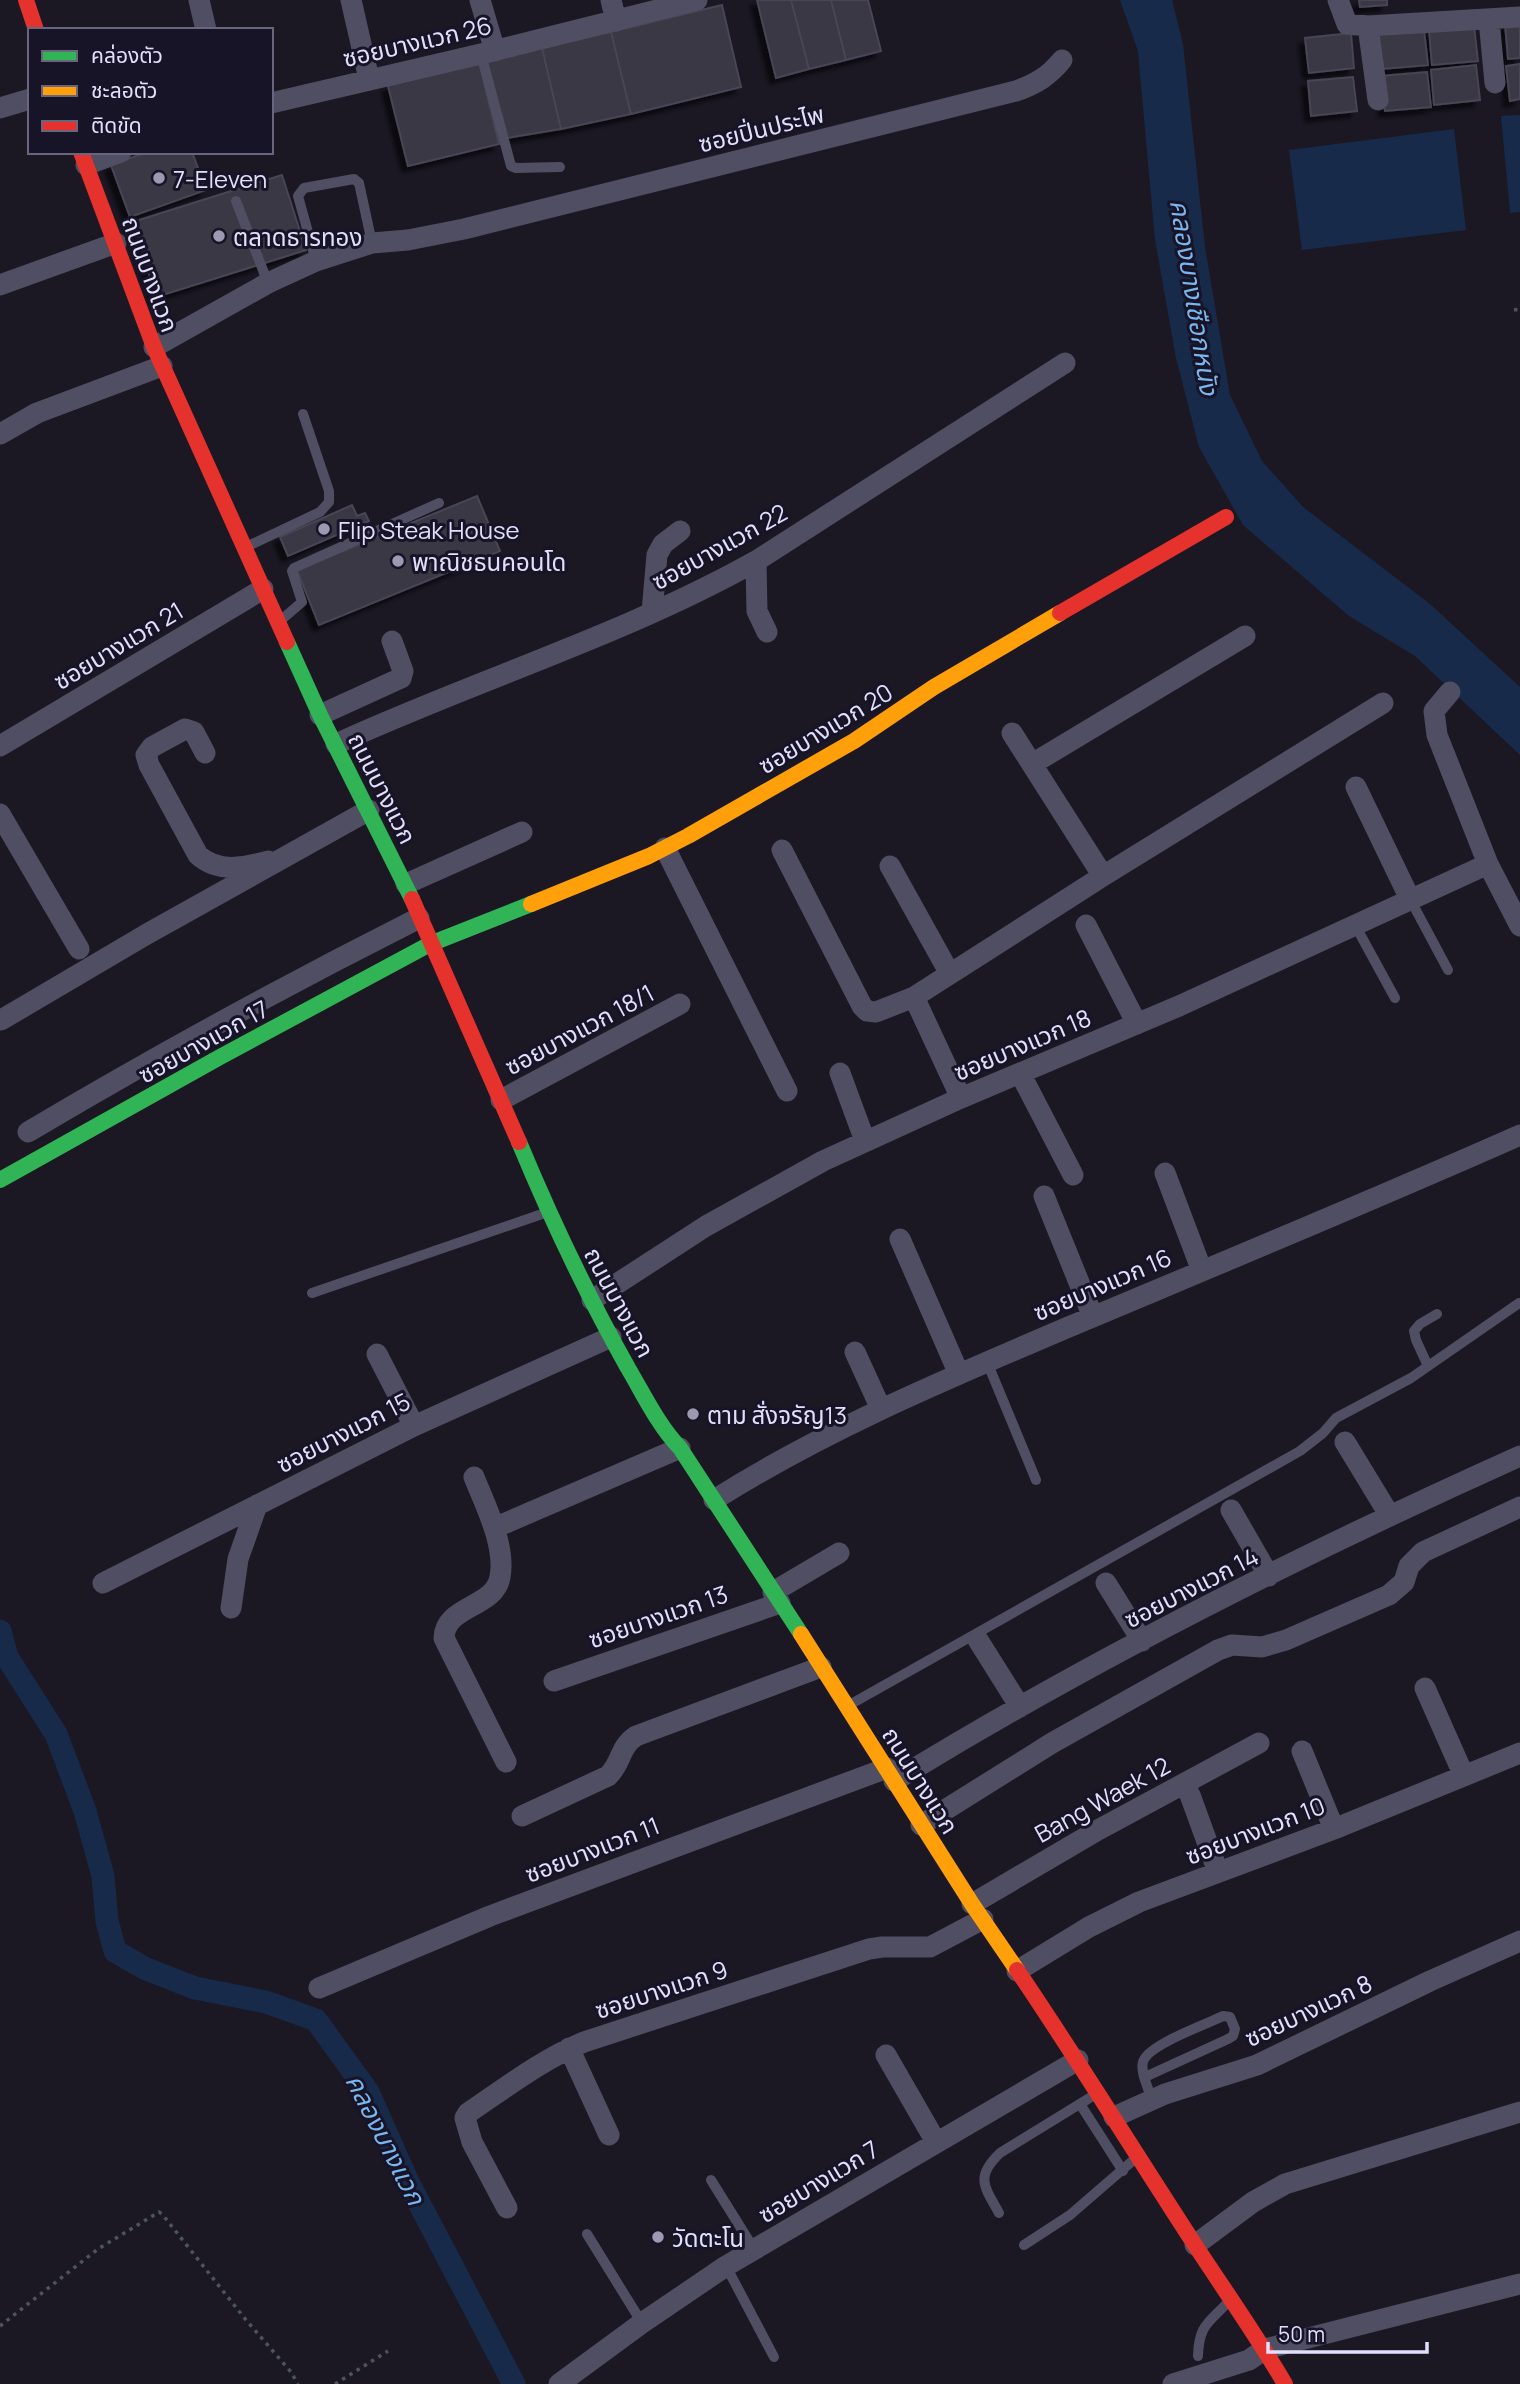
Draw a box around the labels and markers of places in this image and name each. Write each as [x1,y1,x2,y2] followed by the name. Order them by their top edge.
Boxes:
[173,162,267,195] place label: 7-Eleven
[151,170,167,186] marker: 7-Eleven
[233,220,362,253] place label: ตลาดธารทอง
[211,228,227,244] marker: ตลาดธารทอง
[338,513,520,546] place label: Flip Steak House
[316,521,332,537] marker: Flip Steak House
[412,545,566,578] place label: พาณิชธนคอนโด
[390,553,406,569] marker: พาณิชธนคอนโด
[707,1398,847,1431] place label: ตาม สั่งจรัญ13
[685,1406,701,1422] marker: ตาม สั่งจรัญ13
[672,2221,744,2254] place label: วัดตะโน
[650,2229,666,2245] marker: วัดตะโน

